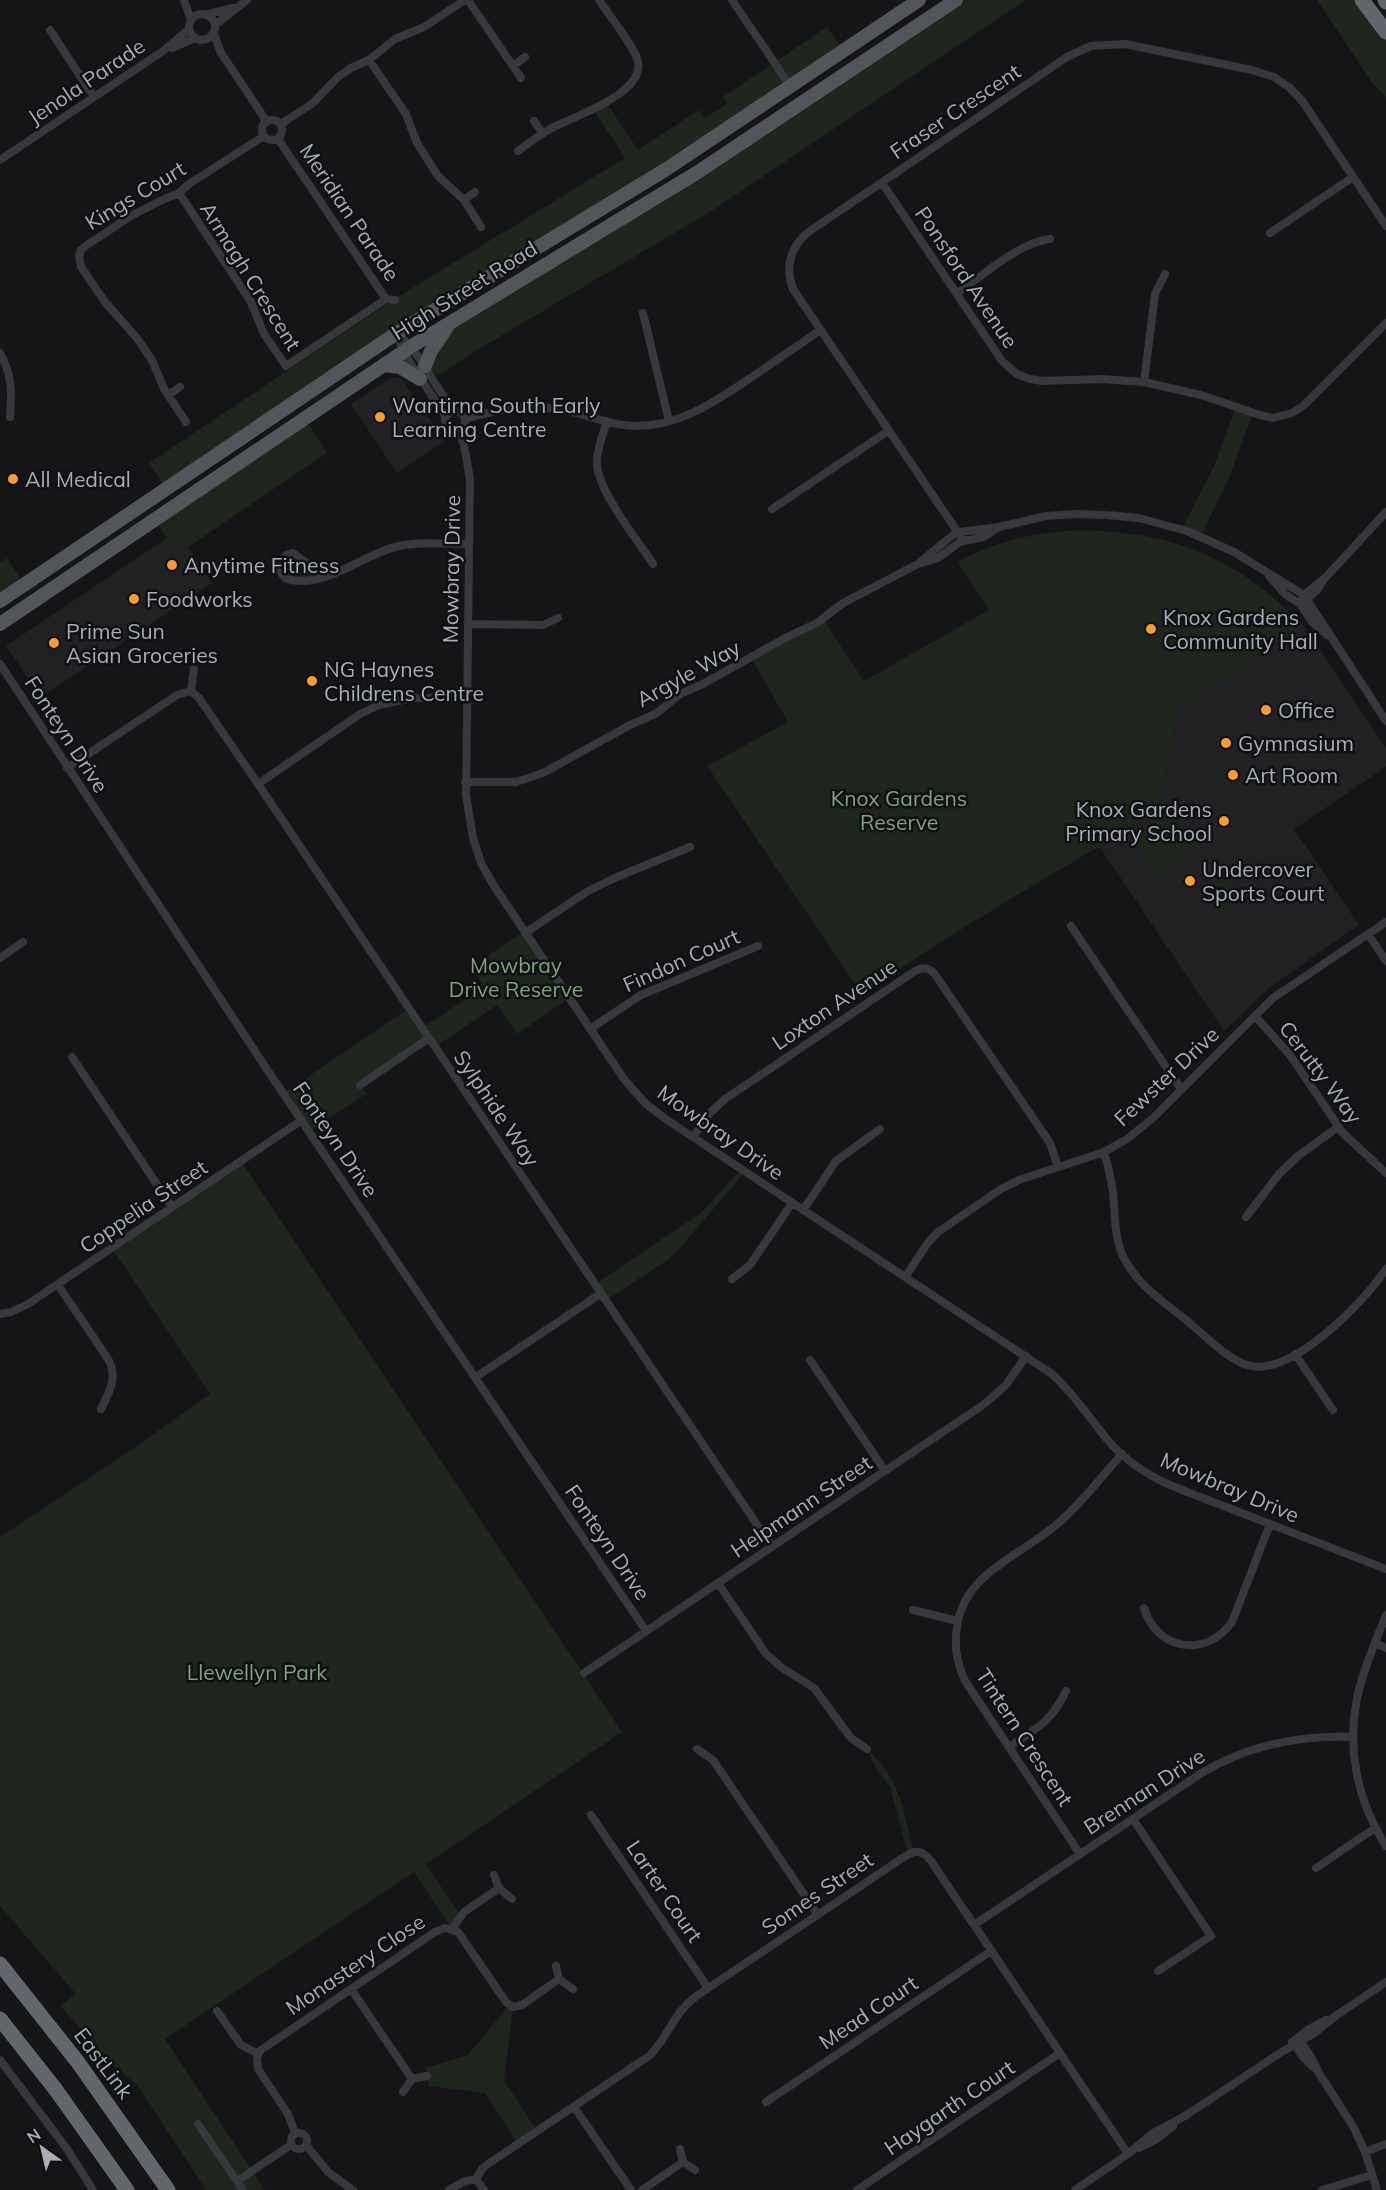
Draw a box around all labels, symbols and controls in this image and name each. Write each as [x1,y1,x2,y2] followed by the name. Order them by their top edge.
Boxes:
[23,32,149,130] street label: Jenola Parade
[885,58,1025,164] street label: Fraser Crescent
[294,138,406,286] street label: Meridian Parade
[80,155,190,235] street label: Kings Court
[195,197,307,355] street label: Armagh Crescent
[910,201,1024,353] street label: Ponsford Avenue
[386,235,542,345] street label: High Street Road
[392,392,600,442] place label: Wantirna South Early Learning Centre
[373,410,387,424] marker: Wantirna South Early Learning Centre
[25,466,131,492] place label: All Medical
[6,472,20,486] marker: All Medical
[437,495,465,643] street label: Mowbray Drive
[184,552,339,578] place label: Anytime Fitness
[165,558,179,572] marker: Anytime Fitness
[146,586,253,612] place label: Foodworks
[127,592,141,606] marker: Foodworks
[1163,604,1318,654] place label: Knox Gardens Community Hall
[66,618,218,668] place label: Prime Sun Asian Groceries
[1144,622,1158,636] marker: Knox Gardens Community Hall
[632,634,744,712] street label: Argyle Way
[47,636,61,650] marker: Prime Sun Asian Groceries
[324,656,484,706] place label: NG Haynes Childrens Centre
[20,671,114,797] street label: Fonteyn Drive
[305,674,319,688] marker: NG Haynes Childrens Centre
[1278,697,1335,723] place label: Office
[1259,703,1273,717] marker: Office
[1238,730,1354,756] place label: Gymnasium
[1219,736,1233,750] marker: Gymnasium
[1245,762,1338,788] place label: Art Room
[1226,768,1240,782] marker: Art Room
[831,785,967,835] park label: Knox Gardens Reserve
[1065,796,1212,846] place label: Knox Gardens Primary School
[1217,814,1231,828] marker: Knox Gardens Primary School
[1202,856,1324,906] place label: Undercover Sports Court
[1183,874,1197,888] marker: Undercover Sports Court
[619,923,743,997] street label: Findon Court
[449,952,583,1002] park label: Mowbray Drive Reserve
[767,953,901,1055] street label: Loxton Avenue
[1274,1016,1368,1128] street label: Cerutty Way
[1108,1021,1224,1131] street label: Fewster Drive
[449,1045,545,1171] street label: Sylphide Way
[288,1076,384,1202] street label: Fonteyn Drive
[653,1079,789,1185] street label: Mowbray Drive
[74,1154,212,1258] street label: Coppelia Street
[1157,1446,1303,1528] street label: Mowbray Drive
[726,1449,876,1563] street label: Helpmann Street
[560,1479,656,1605] street label: Fonteyn Drive
[187,1659,327,1685] park label: Llewellyn Park
[971,1663,1079,1811] street label: Tintern Crescent
[1079,1742,1209,1840] street label: Brennan Drive
[621,1835,709,1947] street label: Larter Court
[756,1846,878,1940] street label: Somes Street
[281,1908,429,2020] street label: Monastery Close
[814,1970,922,2054] street label: Mead Court
[69,2022,139,2104] street label: EastLink
[879,2054,1019,2160] street label: Haygarth Court
[12,2118,72,2178] north arrow
[23,2124,44,2147] text: N

